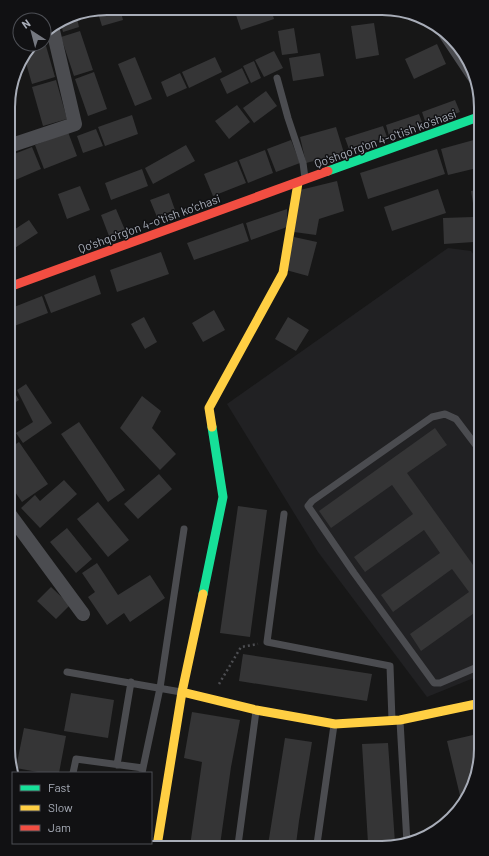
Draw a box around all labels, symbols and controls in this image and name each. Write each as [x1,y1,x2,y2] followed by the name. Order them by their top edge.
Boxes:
[12,12,52,52] north arrow
[19,16,33,31] text: N
[312,106,458,170] street label: Qo'shqo'rg'on 4-o'tish ko'shasi
[76,191,222,255] street label: Qo'shqo'rg'on 4-o'tish ko'chasi
[12,772,152,844] legend
[48,780,71,794] text: Fast
[48,800,73,814] text: Slow
[48,820,71,834] text: Jam

